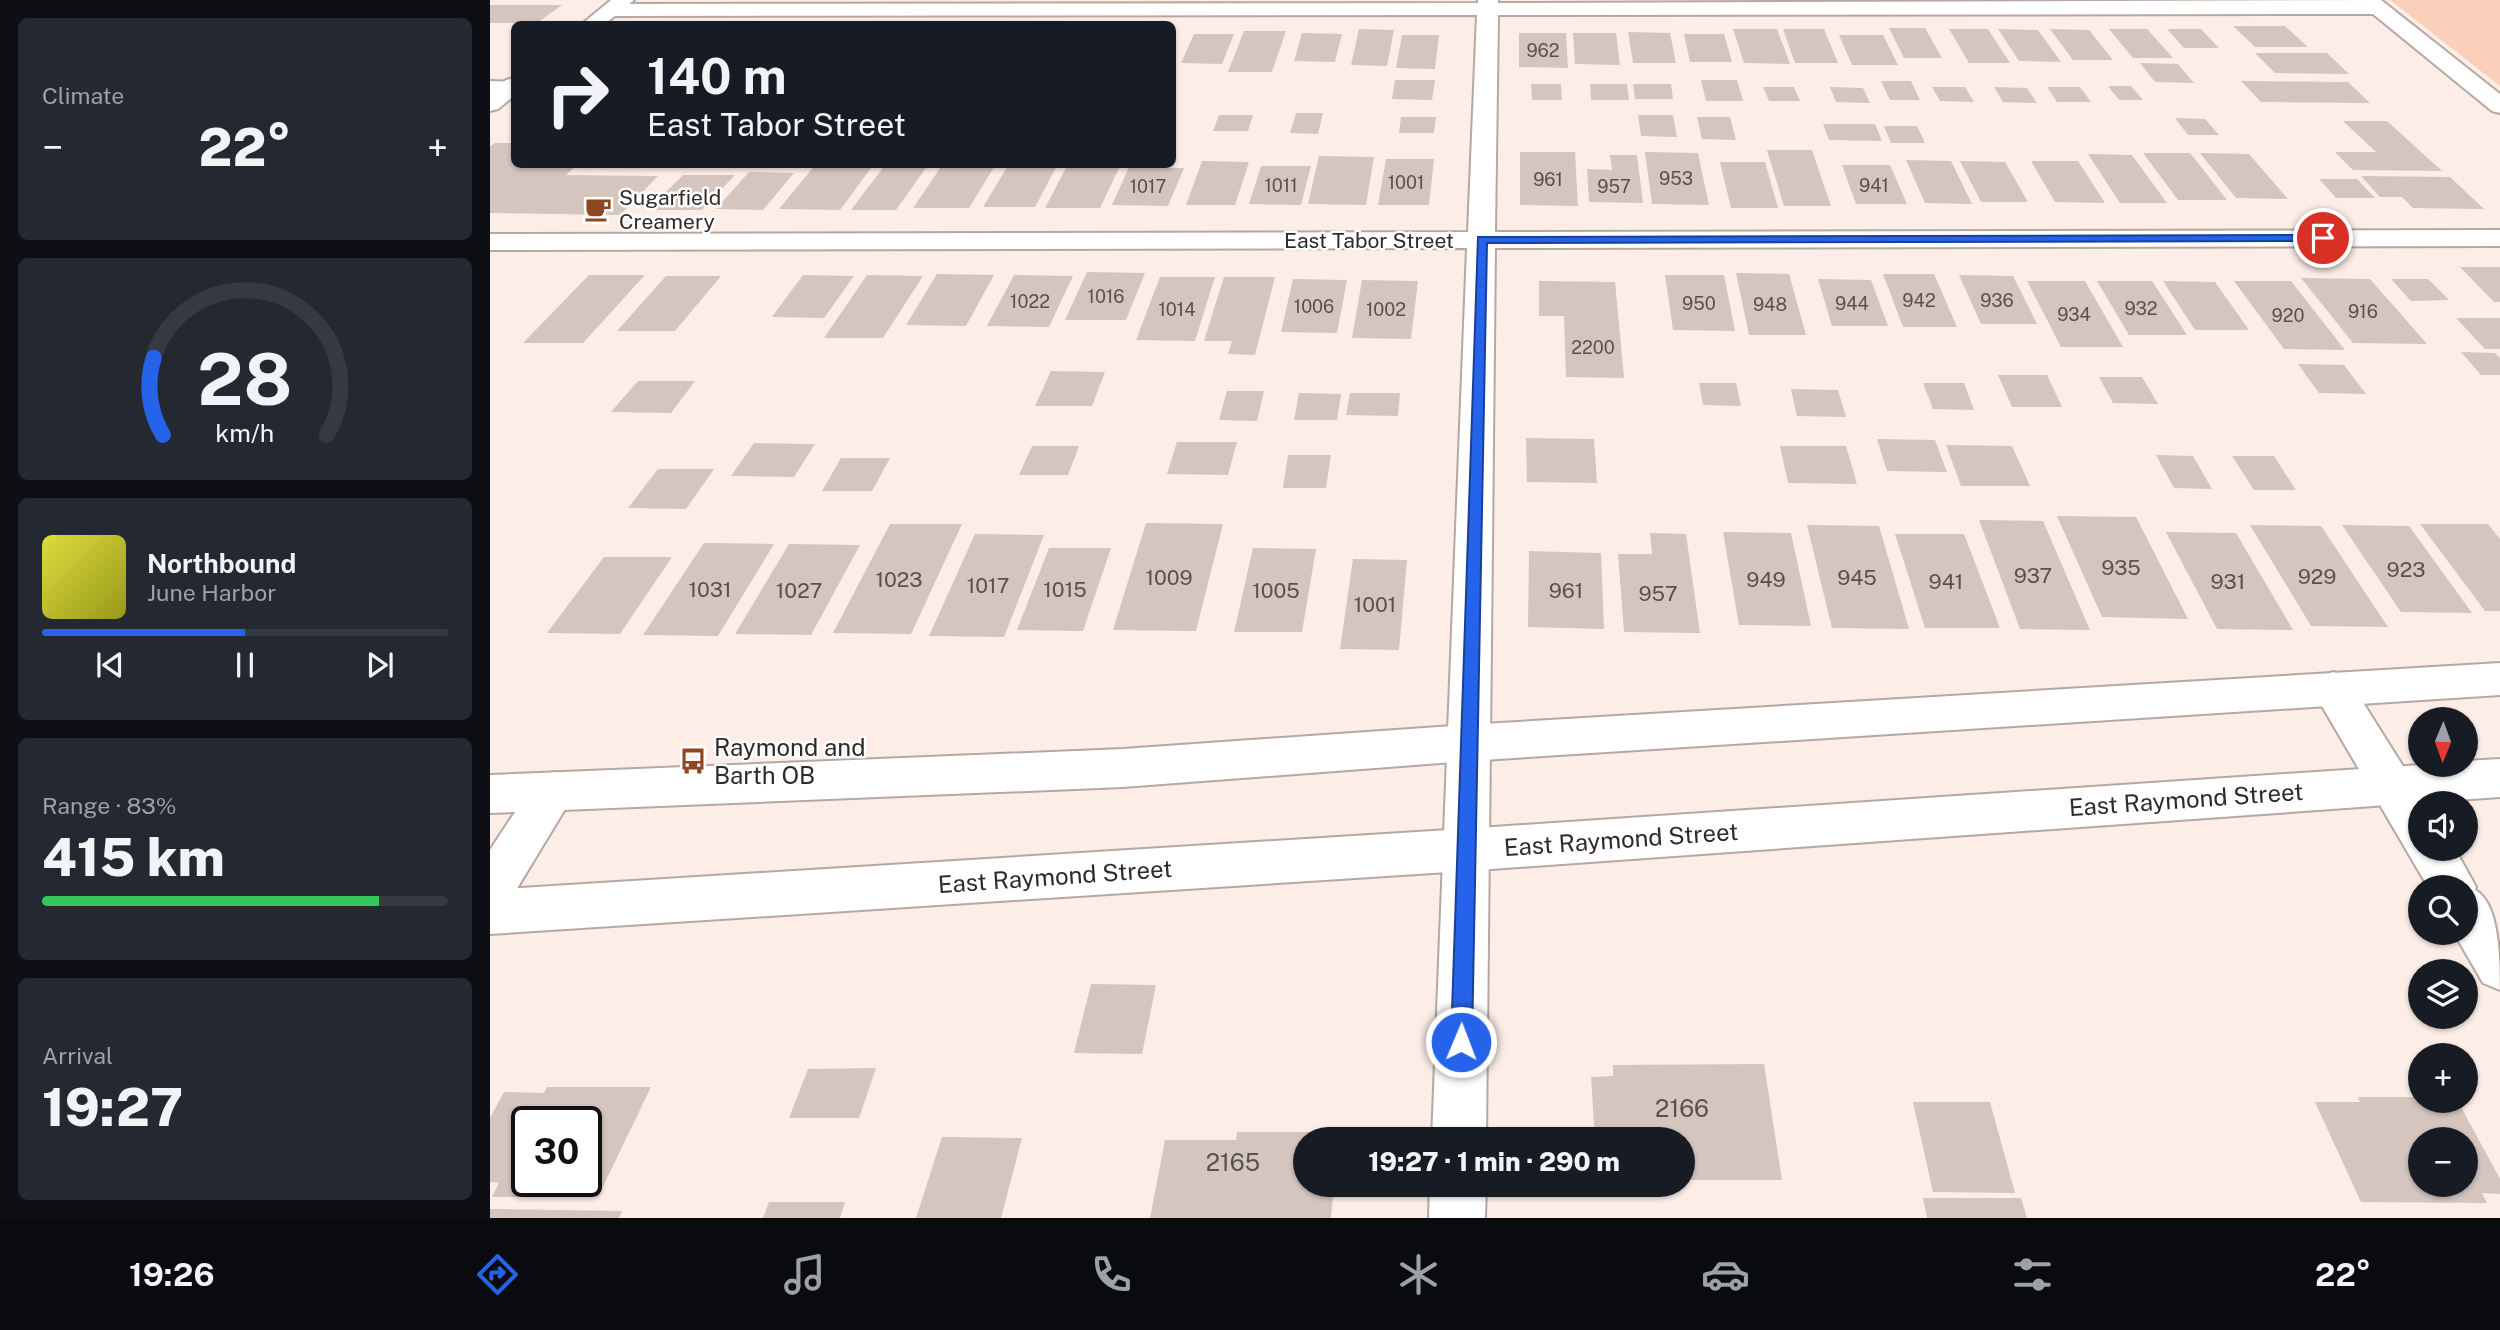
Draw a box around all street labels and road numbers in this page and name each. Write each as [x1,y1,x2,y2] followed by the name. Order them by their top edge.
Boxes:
[1284,228,1454,253] street label: East Tabor Street
[2068,777,2304,821] street label: East Raymond Street
[1503,817,1739,861] street label: East Raymond Street
[937,854,1173,898] street label: East Raymond Street

